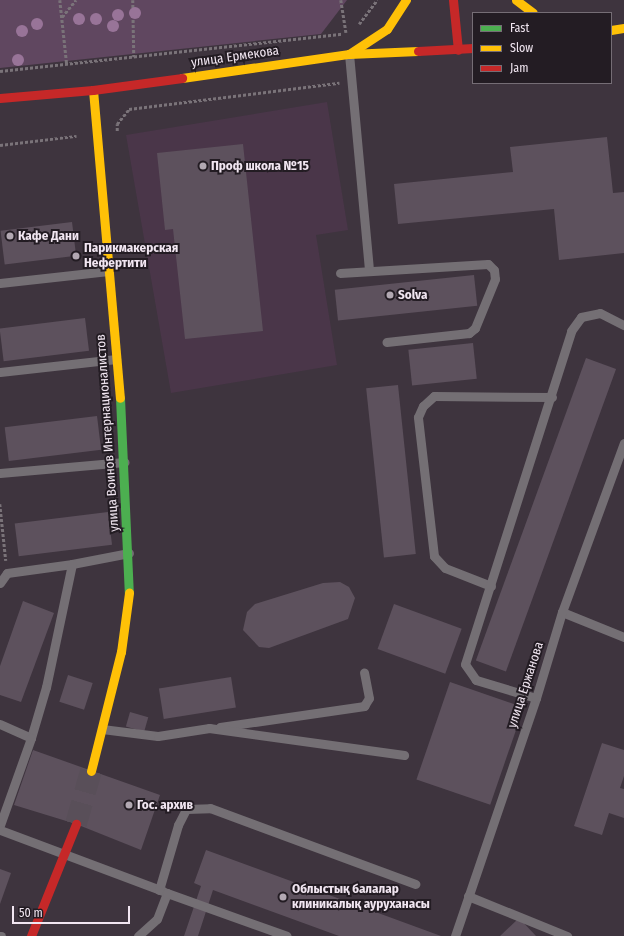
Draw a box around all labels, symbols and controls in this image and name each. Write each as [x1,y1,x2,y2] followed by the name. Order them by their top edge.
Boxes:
[472,12,612,84] legend
[510,21,529,35] text: Fast
[510,41,533,55] text: Slow
[190,43,280,71] street label: улица Ермекова
[510,61,528,75] text: Jam
[211,158,309,174] place label: Проф школа №15
[198,161,208,171] marker: Проф школа №15
[18,228,79,244] place label: Кафе Дани
[5,231,15,241] marker: Кафе Дани
[84,241,178,272] place label: Парикмакерская Нефертити
[71,251,81,261] marker: Парикмакерская Нефертити
[398,287,427,303] place label: Solva
[385,290,395,300] marker: Solva
[93,334,123,532] street label: улица Воинов Интернационалистов
[505,640,547,730] street label: улица Ержанова
[137,797,193,813] place label: Гос. архив
[124,800,134,810] marker: Гос. архив
[292,882,430,913] place label: Облыстық балалар клиникалық ауруханасы
[277,891,289,903] marker: Облыстық балалар клиникалық ауруханасы
[14,898,132,924] scale bar
[19,906,43,920] text: 50 m

